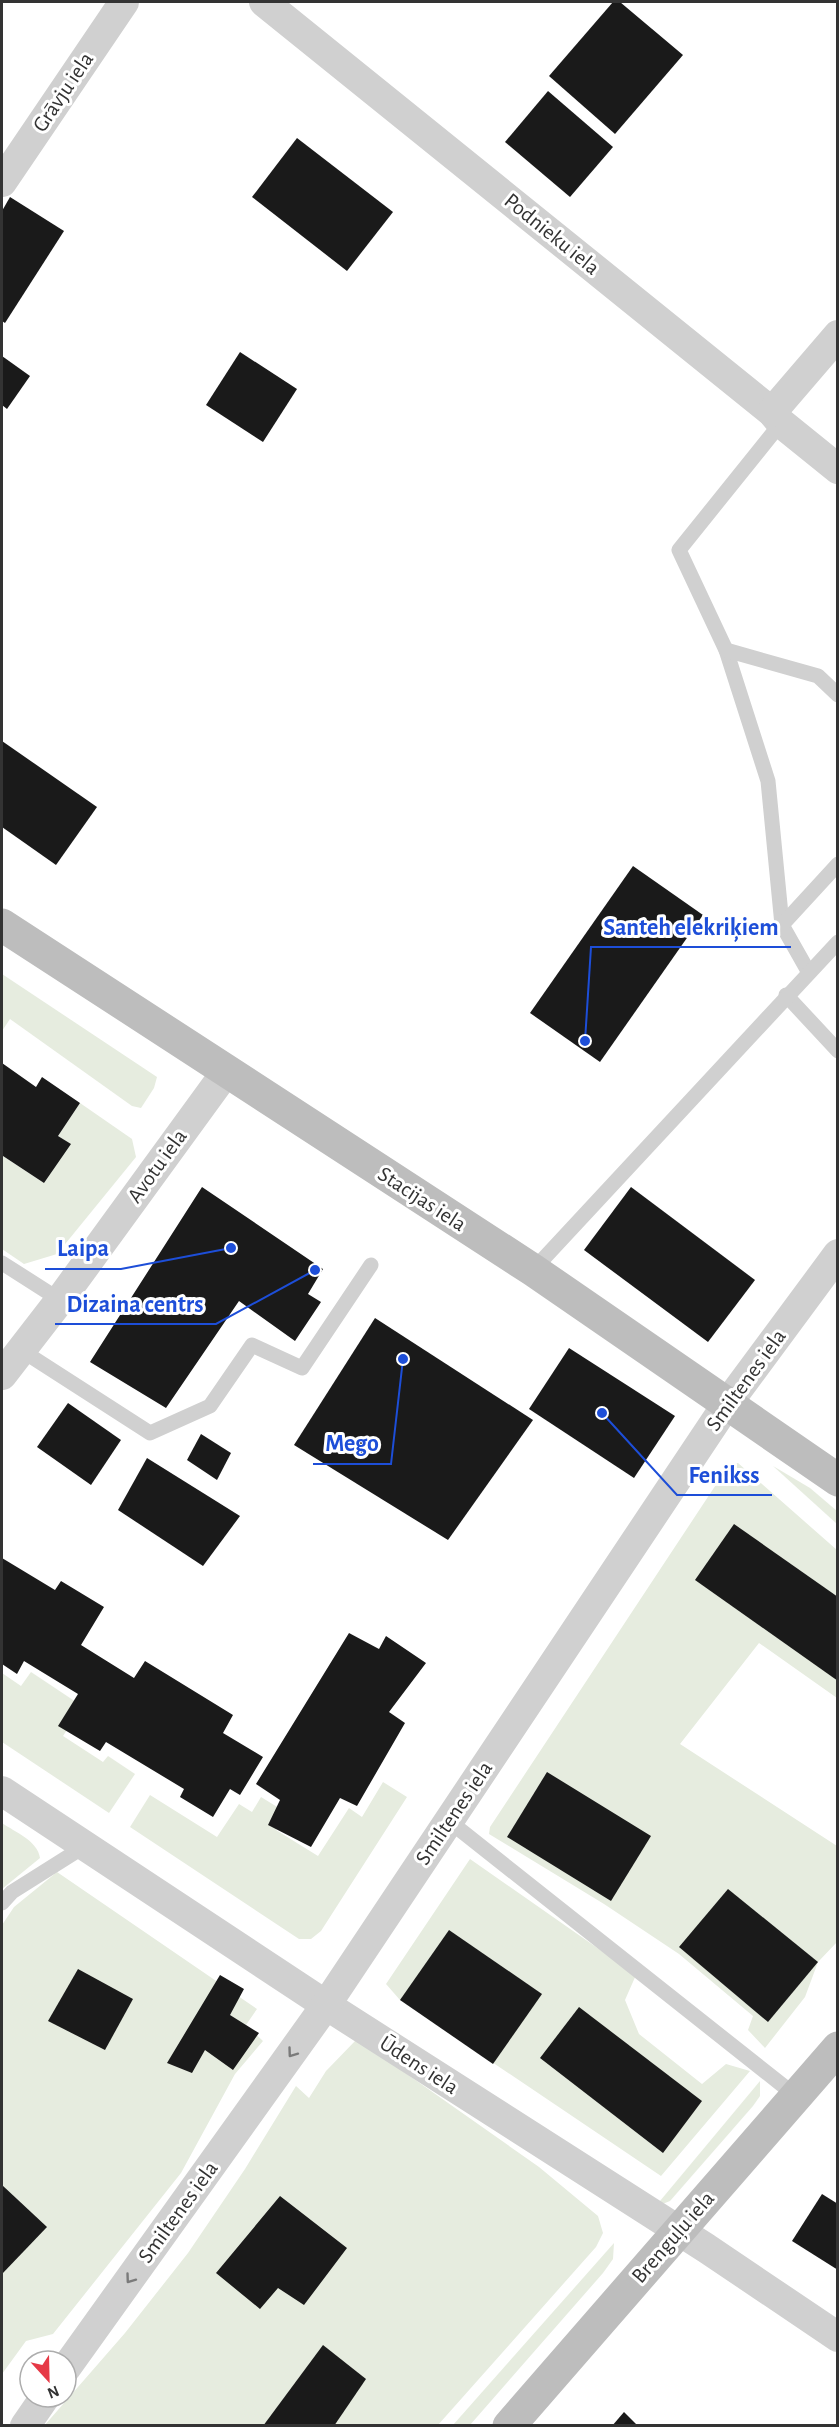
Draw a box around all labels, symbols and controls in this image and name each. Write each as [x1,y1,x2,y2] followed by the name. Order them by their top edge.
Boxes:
[29,48,97,136] street label: Grāvju iela
[500,189,604,279] street label: Podnieku iela
[591,905,791,947] callout: Santeh elekriķiem
[603,916,779,942] text: Santeh elekriķiem
[123,1125,191,1207] street label: Avotu iela
[374,1162,470,1236] street label: Stacijas iela
[45,1227,121,1269] callout: Laipa
[57,1237,109,1261] text: Laipa
[55,1282,216,1324] callout: Dizaina centrs
[67,1293,203,1317] text: Dizaina centrs
[702,1325,790,1435] street label: Smiltenes iela
[313,1422,391,1464] callout: Mego
[325,1432,379,1456] text: Mego
[677,1453,772,1495] callout: Fenikss
[689,1464,759,1488] text: Fenikss
[411,1757,497,1869] street label: Smiltenes iela
[376,2032,462,2098] street label: Ūdens iela
[288,2046,299,2057] one-way arrow
[134,2157,222,2267] street label: Smiltenes iela
[627,2187,720,2288] street label: Brenguļu iela
[126,2273,137,2284] one-way arrow
[18,2349,78,2409] north arrow
[45,2382,61,2401] text: N

